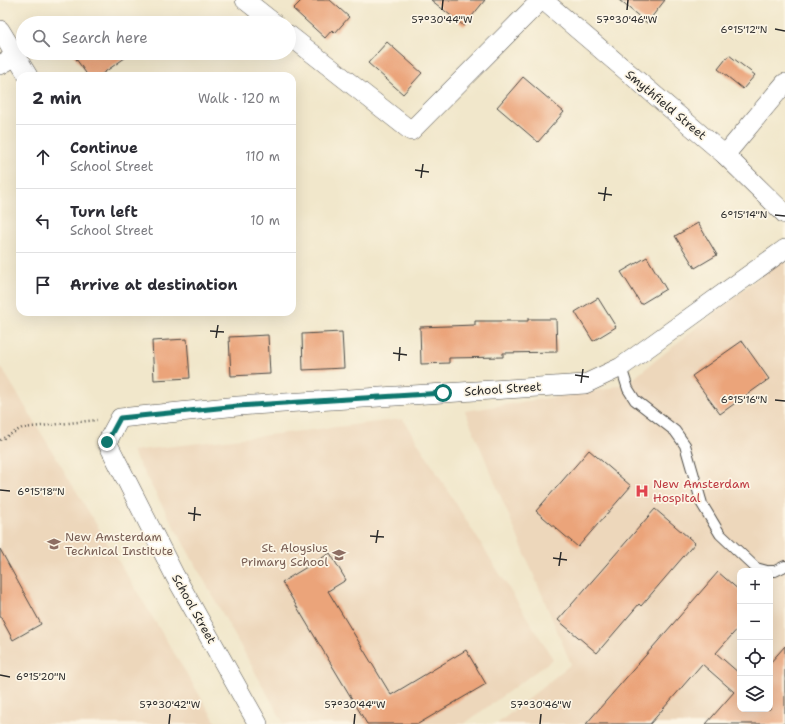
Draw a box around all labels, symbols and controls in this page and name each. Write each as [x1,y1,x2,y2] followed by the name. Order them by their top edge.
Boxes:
[411,13,473,26] text: 57°30'44"W
[597,13,658,26] text: 57°30'46"W
[16,16,296,60] search box
[721,23,767,36] text: 6°15'12"N
[30,27,52,49] icon: search
[62,28,148,48] text: Search here
[622,66,710,144] street label: Smythfield Street
[32,87,82,109] text: 2 min
[198,90,280,107] text: Walk · 120 m
[70,138,138,158] text: Continue
[32,146,54,168] icon: ahead
[245,148,280,165] text: 110 m
[70,158,154,175] text: School Street
[70,202,138,222] text: Turn left
[721,208,768,221] text: 6°15'14"N
[32,210,54,232] icon: left
[250,212,280,229] text: 10 m
[70,222,154,239] text: School Street
[32,274,54,296] icon: arrive
[70,275,238,295] text: Arrive at destination
[464,378,542,400] street label: School Street
[434,384,452,402] route start
[721,393,767,406] text: 6°15'16"N
[98,433,116,451] route end
[653,476,750,506] place label: New Amsterdam Hospital
[634,483,650,499] hospital icon: New Amsterdam Hospital
[17,485,65,498] text: 6°15'18"N
[65,529,174,559] place label: New Amsterdam Technical Institute
[46,536,62,552] school or university icon: New Amsterdam Technical Institute
[241,540,328,570] place label: St. Aloysius Primary School
[331,547,347,563] school or university icon: St. Aloysius Primary School
[737,568,773,712] map controls
[737,568,773,604] button: +
[168,571,220,647] street label: School Street
[737,604,773,640] button: −
[737,640,773,676] button: locate
[16,670,66,683] text: 6°15'20"N
[737,676,773,712] button: layers
[140,698,201,711] text: 57°30'42"W
[324,698,386,711] text: 57°30'44"W
[511,698,572,711] text: 57°30'46"W

